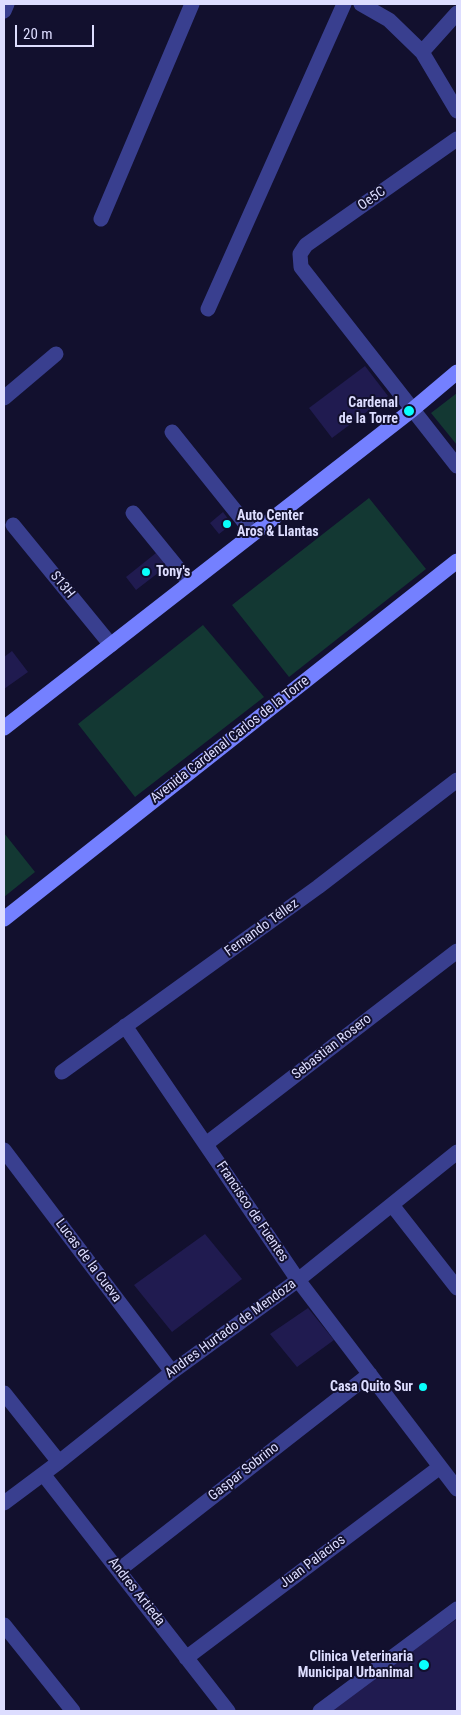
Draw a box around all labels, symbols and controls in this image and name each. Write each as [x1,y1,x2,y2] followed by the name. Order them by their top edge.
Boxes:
[18,15,96,47] scale bar
[23,25,53,43] text: 20 m
[355,184,389,214] street label: Oe5C
[339,395,398,428] place label: Cardenal de la Torre
[402,404,416,418] marker: Cardenal de la Torre
[237,508,319,540] place label: Auto Center Aros & Llantas
[221,518,233,530] marker: Auto Center Aros & Llantas
[156,564,190,580] place label: Tony's
[140,566,152,578] marker: Tony's
[46,568,78,602] street label: S13H
[147,673,313,807] street label: Avenida Cardenal Carlos de la Torre
[222,896,302,960] street label: Fernando Téllez
[289,1011,375,1083] street label: Sebastian Rosero
[212,1159,292,1265] street label: Francisco de Fuentes
[51,1216,125,1306] street label: Lucas de la Cueva
[162,1276,300,1382] street label: Andres Hurtado de Mendoza
[330,1379,413,1395] place label: Casa Quito Sur
[417,1381,429,1393] marker: Casa Quito Sur
[205,1439,283,1505] street label: Gaspar Sobrino
[277,1532,349,1592] street label: Juan Palacios
[104,1554,168,1630] street label: Andres Artieda
[298,1649,413,1681] place label: Clinica Veterinaria Municipal Urbanimal
[417,1658,431,1672] marker: Clinica Veterinaria Municipal Urbanimal

